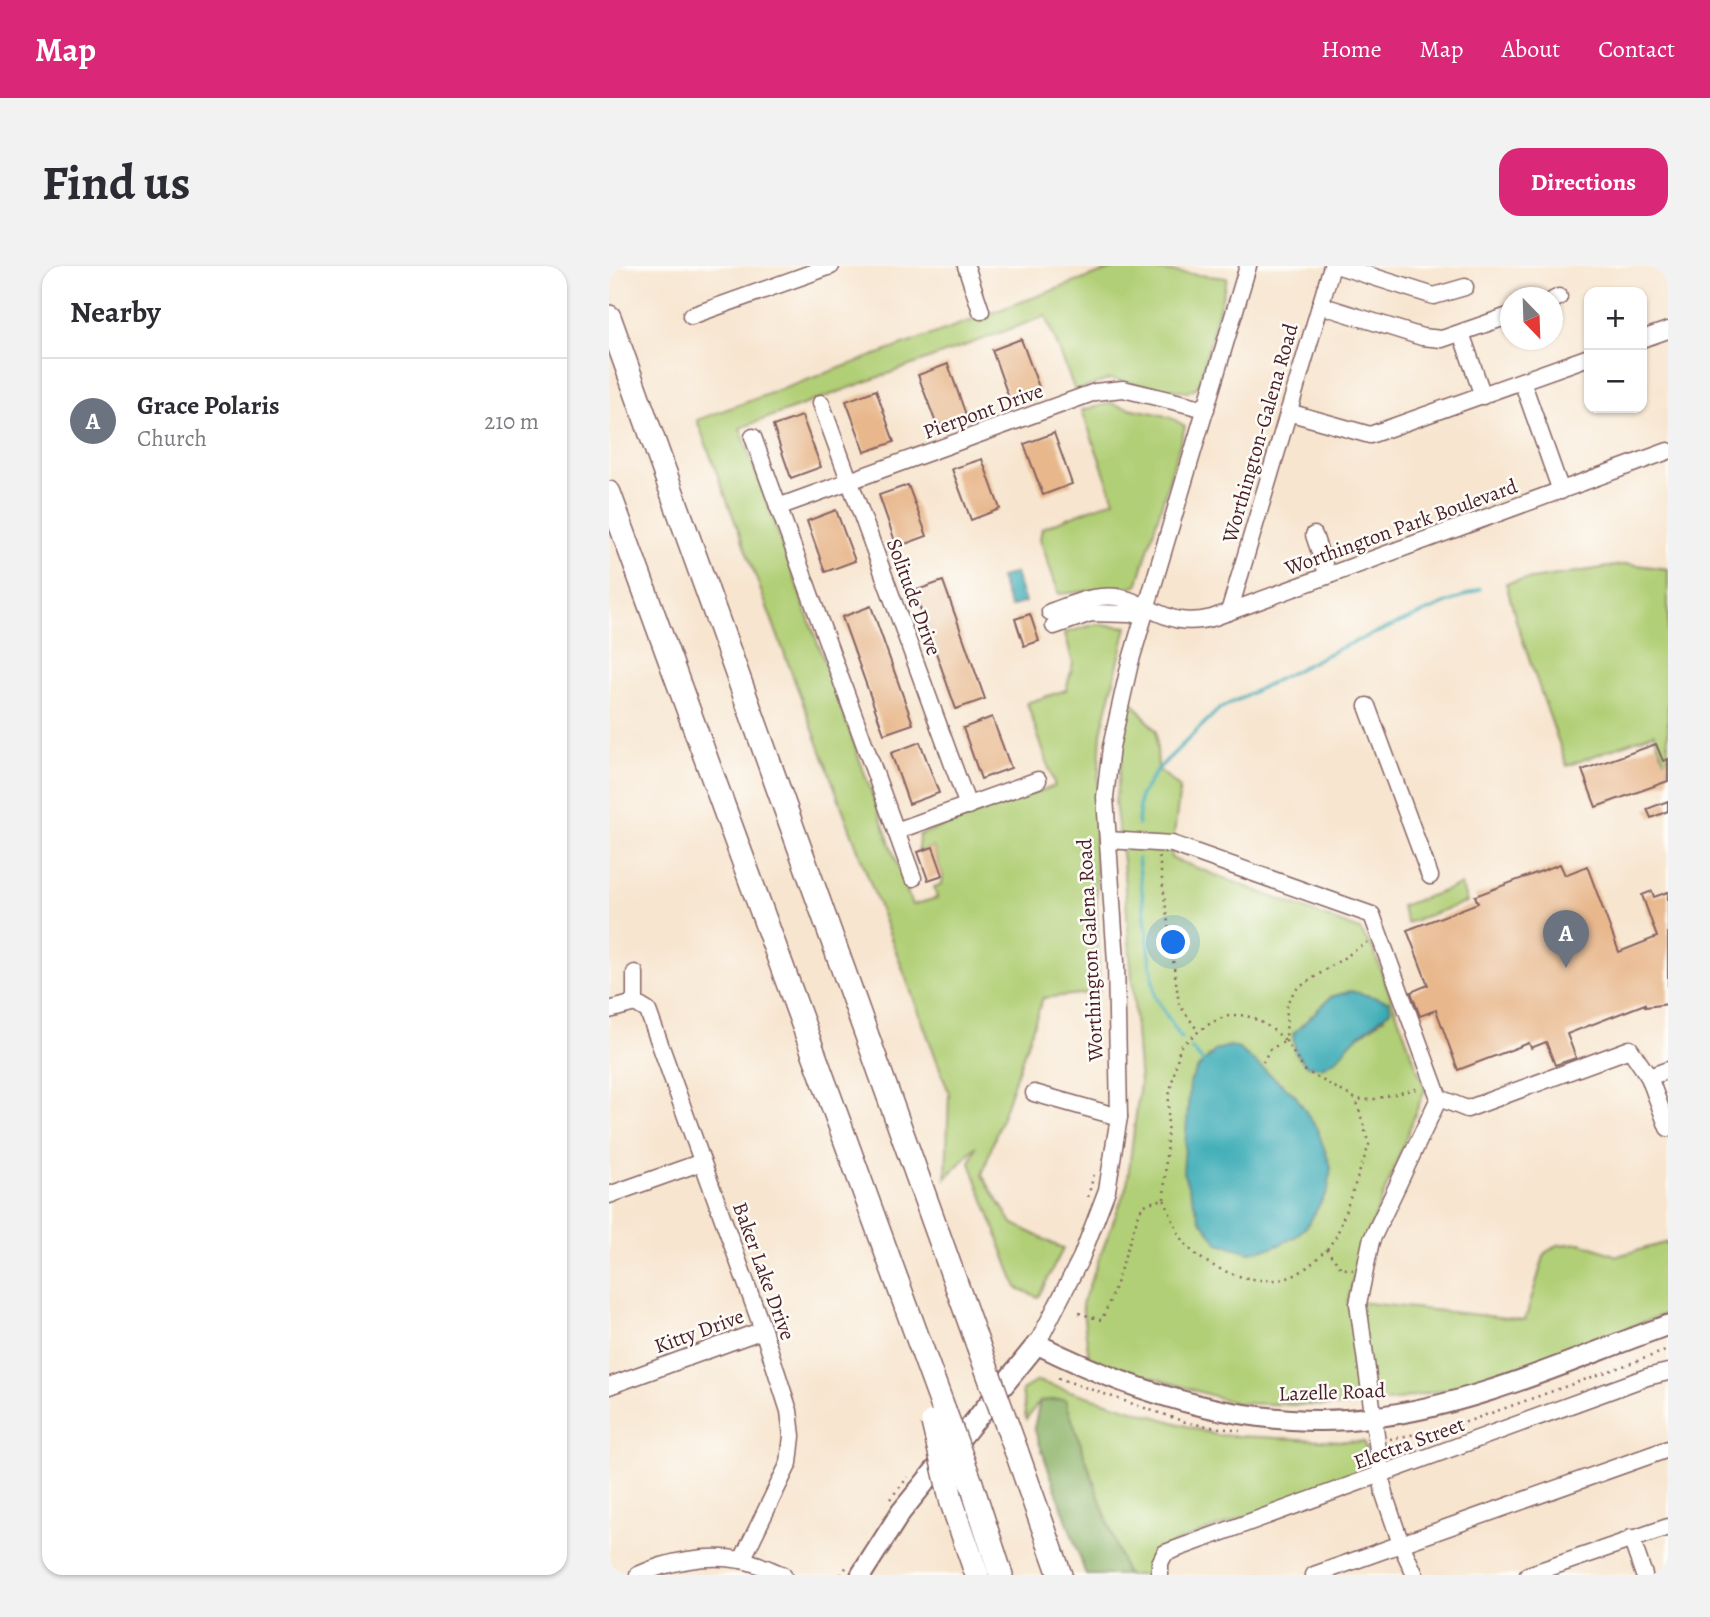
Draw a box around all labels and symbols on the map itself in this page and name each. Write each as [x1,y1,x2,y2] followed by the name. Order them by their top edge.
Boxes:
[1500,287,1563,350] north arrow
[1215,319,1305,547] street label: Worthington-Galena Road
[919,376,1047,446] street label: Pierpont Drive
[1280,472,1522,583] street label: Worthington Park Boulevard
[880,535,948,659] street label: Solitude Drive
[1070,837,1110,1063] street label: Worthington Galena Road
[1543,910,1589,968] pin: A
[1156,925,1190,959] your location
[726,1198,802,1344] street label: Baker Lake Drive
[650,1302,748,1360] street label: Kitty Drive
[1278,1376,1387,1408] street label: Lazelle Road
[1350,1410,1468,1476] street label: Electra Street

